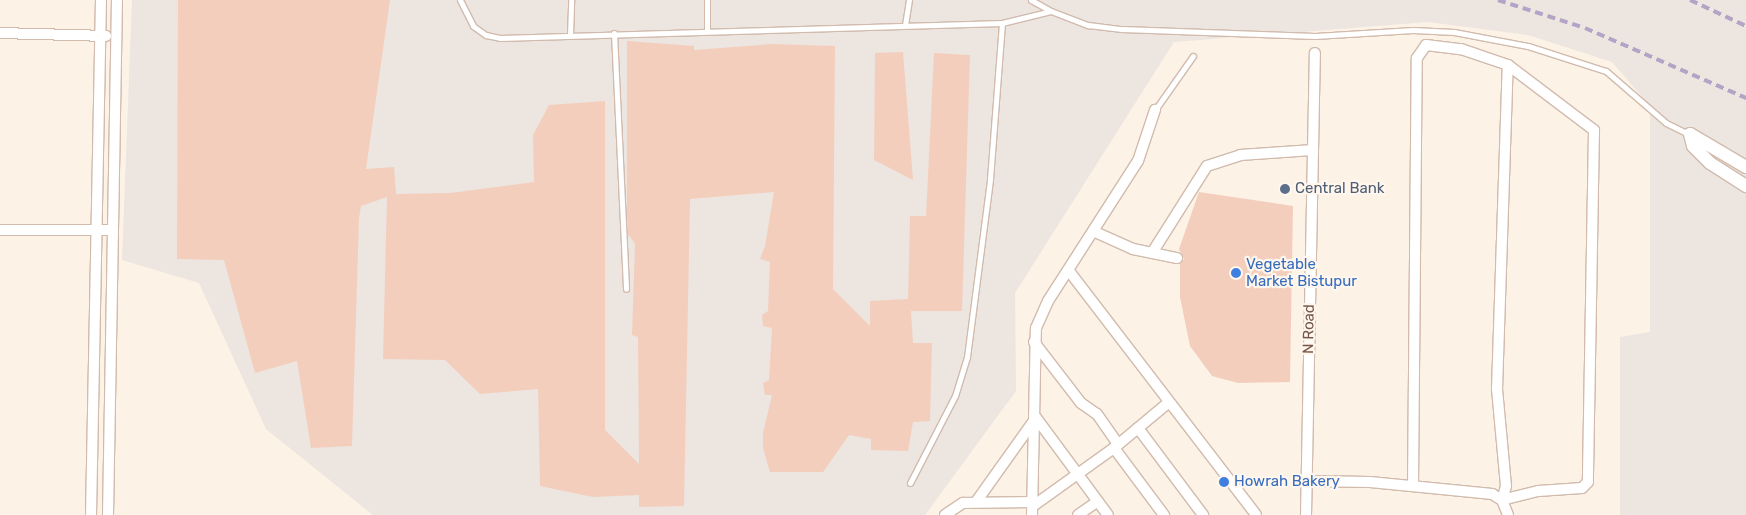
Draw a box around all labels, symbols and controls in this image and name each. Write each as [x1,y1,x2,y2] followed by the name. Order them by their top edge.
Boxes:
[1295,180,1385,198] place label: Central Bank
[1279,183,1291,195] marker: Central Bank
[1246,255,1357,290] place label: Vegetable Market Bistupur
[1230,267,1242,279] marker: Vegetable Market Bistupur
[1300,304,1318,354] street label: N Road
[1234,473,1340,491] place label: Howrah Bakery
[1218,476,1230,488] marker: Howrah Bakery

